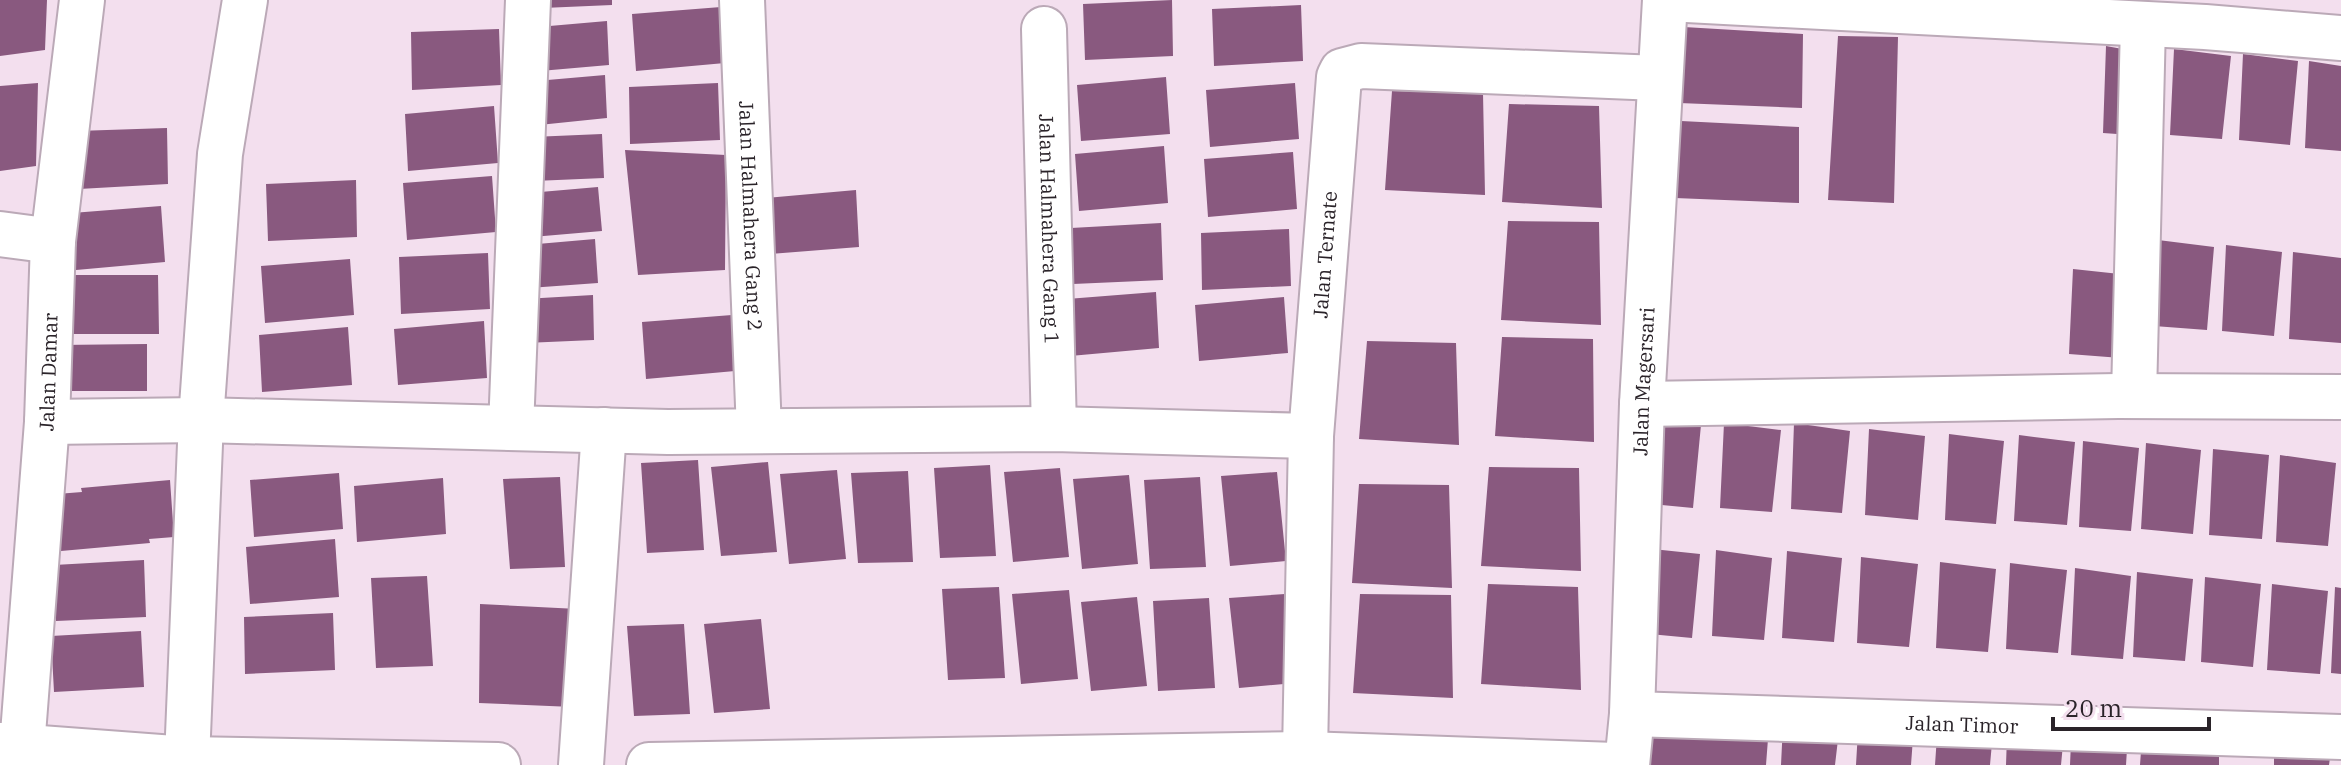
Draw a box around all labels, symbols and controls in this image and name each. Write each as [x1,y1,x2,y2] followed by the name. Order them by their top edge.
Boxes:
[733,100,769,331] street label: Jalan Halmahera Gang 2
[1033,113,1066,344] street label: Jalan Halmahera Gang 1
[1306,190,1343,319] street label: Jalan Ternate
[1626,306,1660,456] street label: Jalan Magersari
[32,312,64,432] street label: Jalan Damar
[2053,681,2209,731] scale bar
[2065,692,2122,724] text: 20 m
[1905,709,2019,740] street label: Jalan Timor

